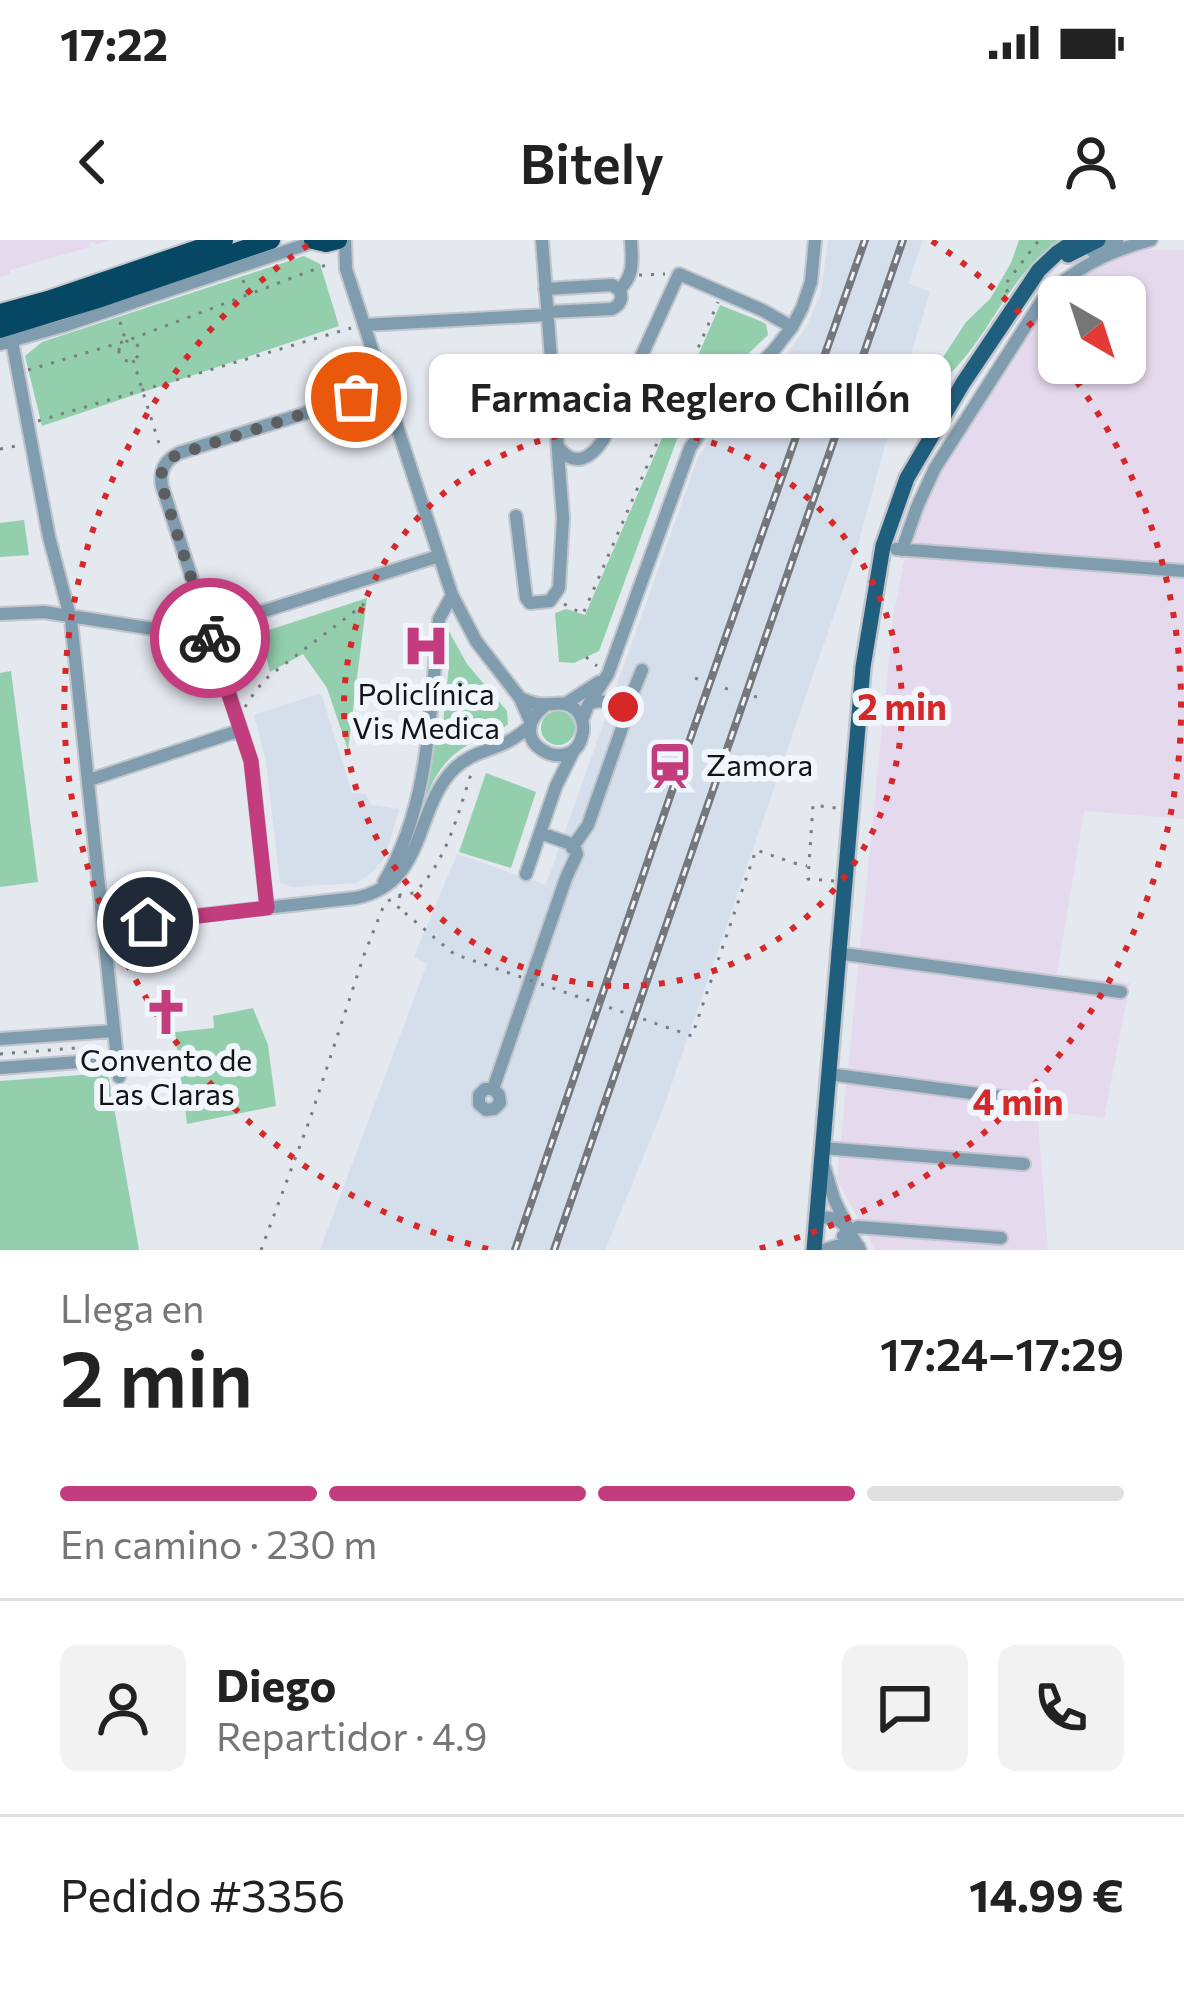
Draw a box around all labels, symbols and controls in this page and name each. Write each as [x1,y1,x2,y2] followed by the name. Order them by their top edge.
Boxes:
[60,15,168,70] text: 17:22
[60,129,126,195] icon: back
[520,129,664,195] text: Bitely
[1058,129,1124,195] icon: person
[1038,276,1146,384] north arrow
[1038,276,1146,384] map controls
[305,346,407,448] pin
[428,355,950,439] callout: Farmacia Reglero Chillón
[323,364,389,430] icon: bag
[470,372,910,420] text: Farmacia Reglero Chillón
[150,578,270,698] courier
[177,605,243,671] icon: bike
[401,621,451,671] hospital icon: Policlínica Vis Medica
[352,674,500,745] place label: Policlínica Vis Medica
[857,683,947,727] text: 2 min
[602,686,644,728] centre of rings
[645,741,695,791] station icon: Zamora
[706,745,813,782] place label: Zamora
[97,871,199,973] pin
[115,889,181,955] icon: home
[141,987,191,1037] church icon: Convento de Las Claras
[80,1040,252,1111] place label: Convento de Las Claras
[972,1078,1064,1122] text: 4 min
[60,1283,204,1331] text: Llega en
[880,1325,1124,1380] text: 17:24–17:29
[60,1328,253,1423] text: 2 min
[60,1519,377,1567] text: En camino · 230 m
[60,1645,186,1771] button: person
[842,1645,968,1771] button: chat
[998,1645,1124,1771] button: phone
[216,1656,336,1711] text: Diego
[216,1711,487,1759] text: Repartidor · 4.9
[60,1866,345,1921] text: Pedido #3356
[969,1866,1124,1921] text: 14.99 €

